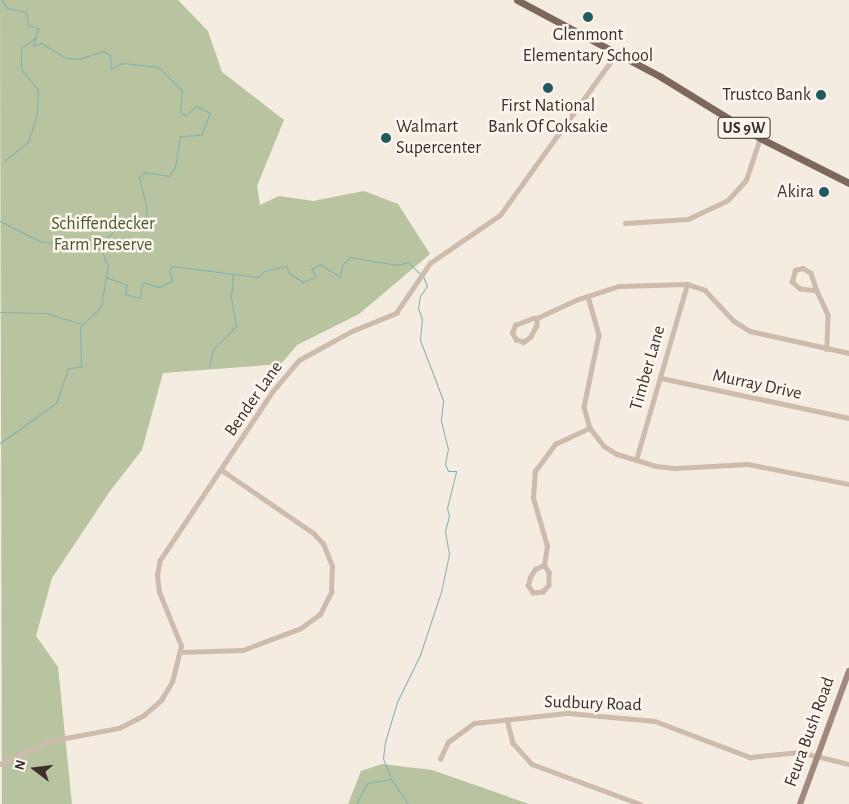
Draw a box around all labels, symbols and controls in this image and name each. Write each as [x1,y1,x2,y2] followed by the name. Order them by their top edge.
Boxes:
[582,11,594,23] marker: Glenmont Elementary School
[523,25,653,68] place label: Glenmont Elementary School
[542,82,554,94] marker: First National Bank Of Coksakie
[722,84,811,106] place label: Trustco Bank
[815,89,827,101] marker: Trustco Bank
[488,96,608,138] place label: First National Bank Of Coksakie
[716,115,772,142] road number: US 9W
[396,117,481,160] place label: Walmart Supercenter
[380,132,392,144] marker: Walmart Supercenter
[777,181,814,203] place label: Akira
[818,186,830,198] marker: Akira
[51,214,155,256] park label: Schiffendecker Farm Preserve
[626,323,670,413] street label: Timber Lane
[220,357,288,441] street label: Bender Lane
[711,365,803,405] street label: Murray Drive
[780,674,840,790] street label: Feura Bush Road
[544,692,642,716] street label: Sudbury Road
[10,744,60,794] north arrow
[12,759,29,772] text: N

